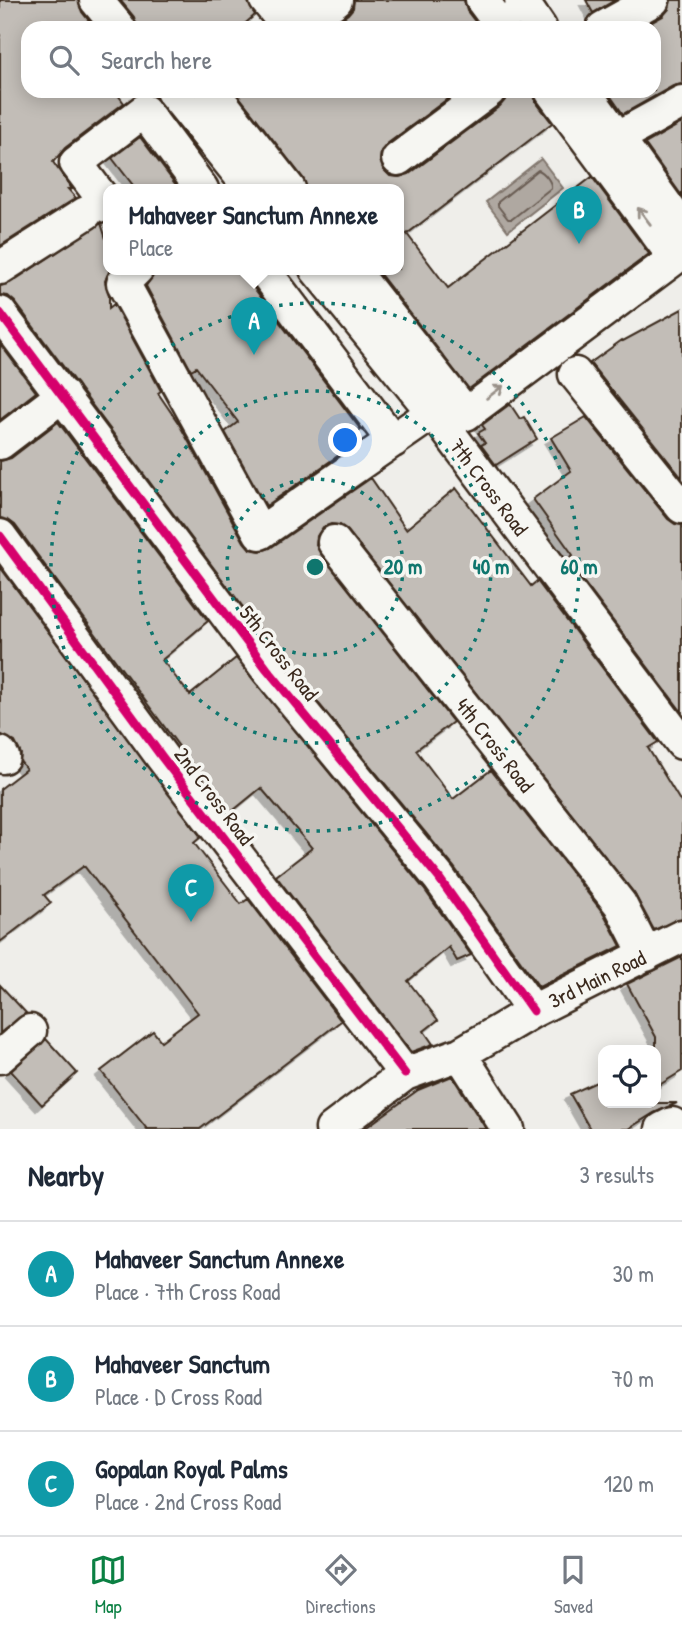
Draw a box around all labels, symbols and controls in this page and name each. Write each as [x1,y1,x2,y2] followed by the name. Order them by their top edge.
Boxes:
[21,21,661,98] search box
[45,41,83,79] icon: search
[101,42,212,77] text: Search here
[103,184,404,275] popup
[556,186,602,244] pin: B
[129,197,378,232] text: Mahaveer Sanctum Annexe
[636,207,651,226] one-way arrow
[129,232,173,263] text: Place
[231,297,277,355] pin: A
[485,385,504,399] one-way arrow
[328,423,362,457] your location
[443,432,535,542] street label: 7th Cross Road
[384,552,422,581] text: 20 m
[473,552,509,581] text: 40 m
[561,552,597,581] text: 60 m
[303,555,327,579] centre of rings
[233,599,325,707] street label: 5th Cross Road
[449,692,541,798] street label: 4th Cross Road
[168,741,260,851] street label: 2nd Cross Road
[168,864,214,922] pin: C
[544,943,650,1015] street label: 3rd Main Road
[598,1045,661,1108] map controls
[598,1045,661,1108] button: locate
[28,1155,104,1195] text: Nearby
[579,1159,654,1190] text: 3 results
[95,1241,344,1276] text: Mahaveer Sanctum Annexe
[45,1258,57,1289] text: A
[612,1258,654,1289] text: 30 m
[95,1276,280,1307] text: Place · 7th Cross Road
[95,1346,270,1381] text: Mahaveer Sanctum
[45,1363,57,1394] text: B
[611,1363,654,1394] text: 70 m
[95,1381,262,1412] text: Place · D Cross Road
[95,1451,288,1486] text: Gopalan Royal Palms
[45,1468,57,1499] text: C
[604,1468,654,1499] text: 120 m
[95,1486,281,1517] text: Place · 2nd Cross Road
[89,1551,127,1619] tab: Map
[306,1551,376,1619] tab: Directions
[554,1551,593,1619] tab: Saved

